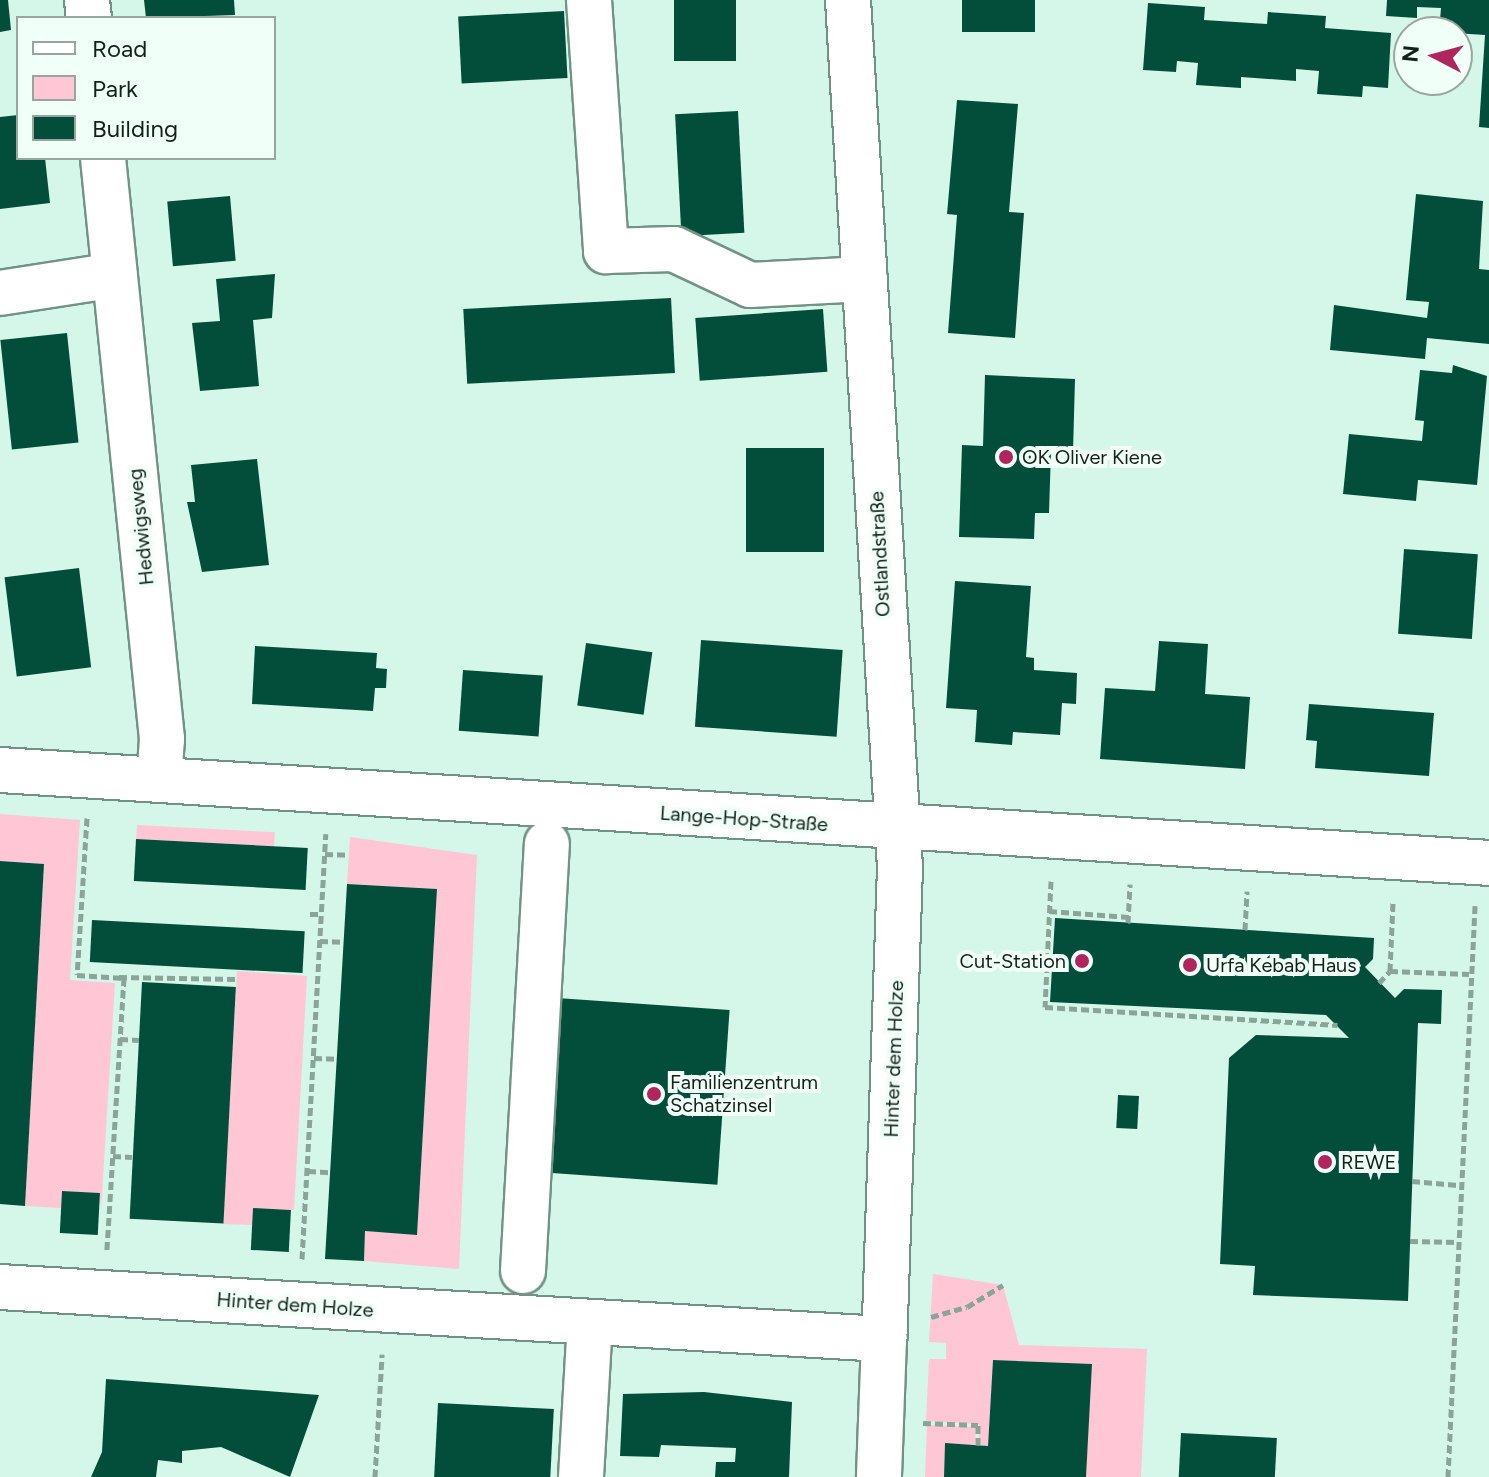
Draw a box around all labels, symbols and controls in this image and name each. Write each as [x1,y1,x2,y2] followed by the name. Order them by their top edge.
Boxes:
[16,16,276,160] legend
[1393,16,1473,96] north arrow
[92,34,147,63] text: Road
[1396,44,1425,64] text: N
[92,74,138,103] text: Park
[92,114,178,143] text: Building
[1022,445,1162,469] place label: OK Oliver Kiene
[997,448,1015,466] marker: OK Oliver Kiene
[123,467,159,587] street label: Hedwigsweg
[865,490,895,618] street label: Ostlandstraße
[659,801,829,837] street label: Lange-Hop-Straße
[960,949,1066,973] place label: Cut-Station
[1073,952,1091,970] marker: Cut-Station
[1206,953,1357,977] place label: Urfa Kebab Haus
[1181,956,1199,974] marker: Urfa Kebab Haus
[879,980,909,1138] street label: Hinter dem Holze
[670,1070,818,1117] place label: Familienzentrum Schatzinsel
[645,1085,663,1103] marker: Familienzentrum Schatzinsel
[1341,1150,1396,1174] place label: REWE
[1316,1153,1334,1171] marker: REWE
[216,1288,374,1322] street label: Hinter dem Holze

